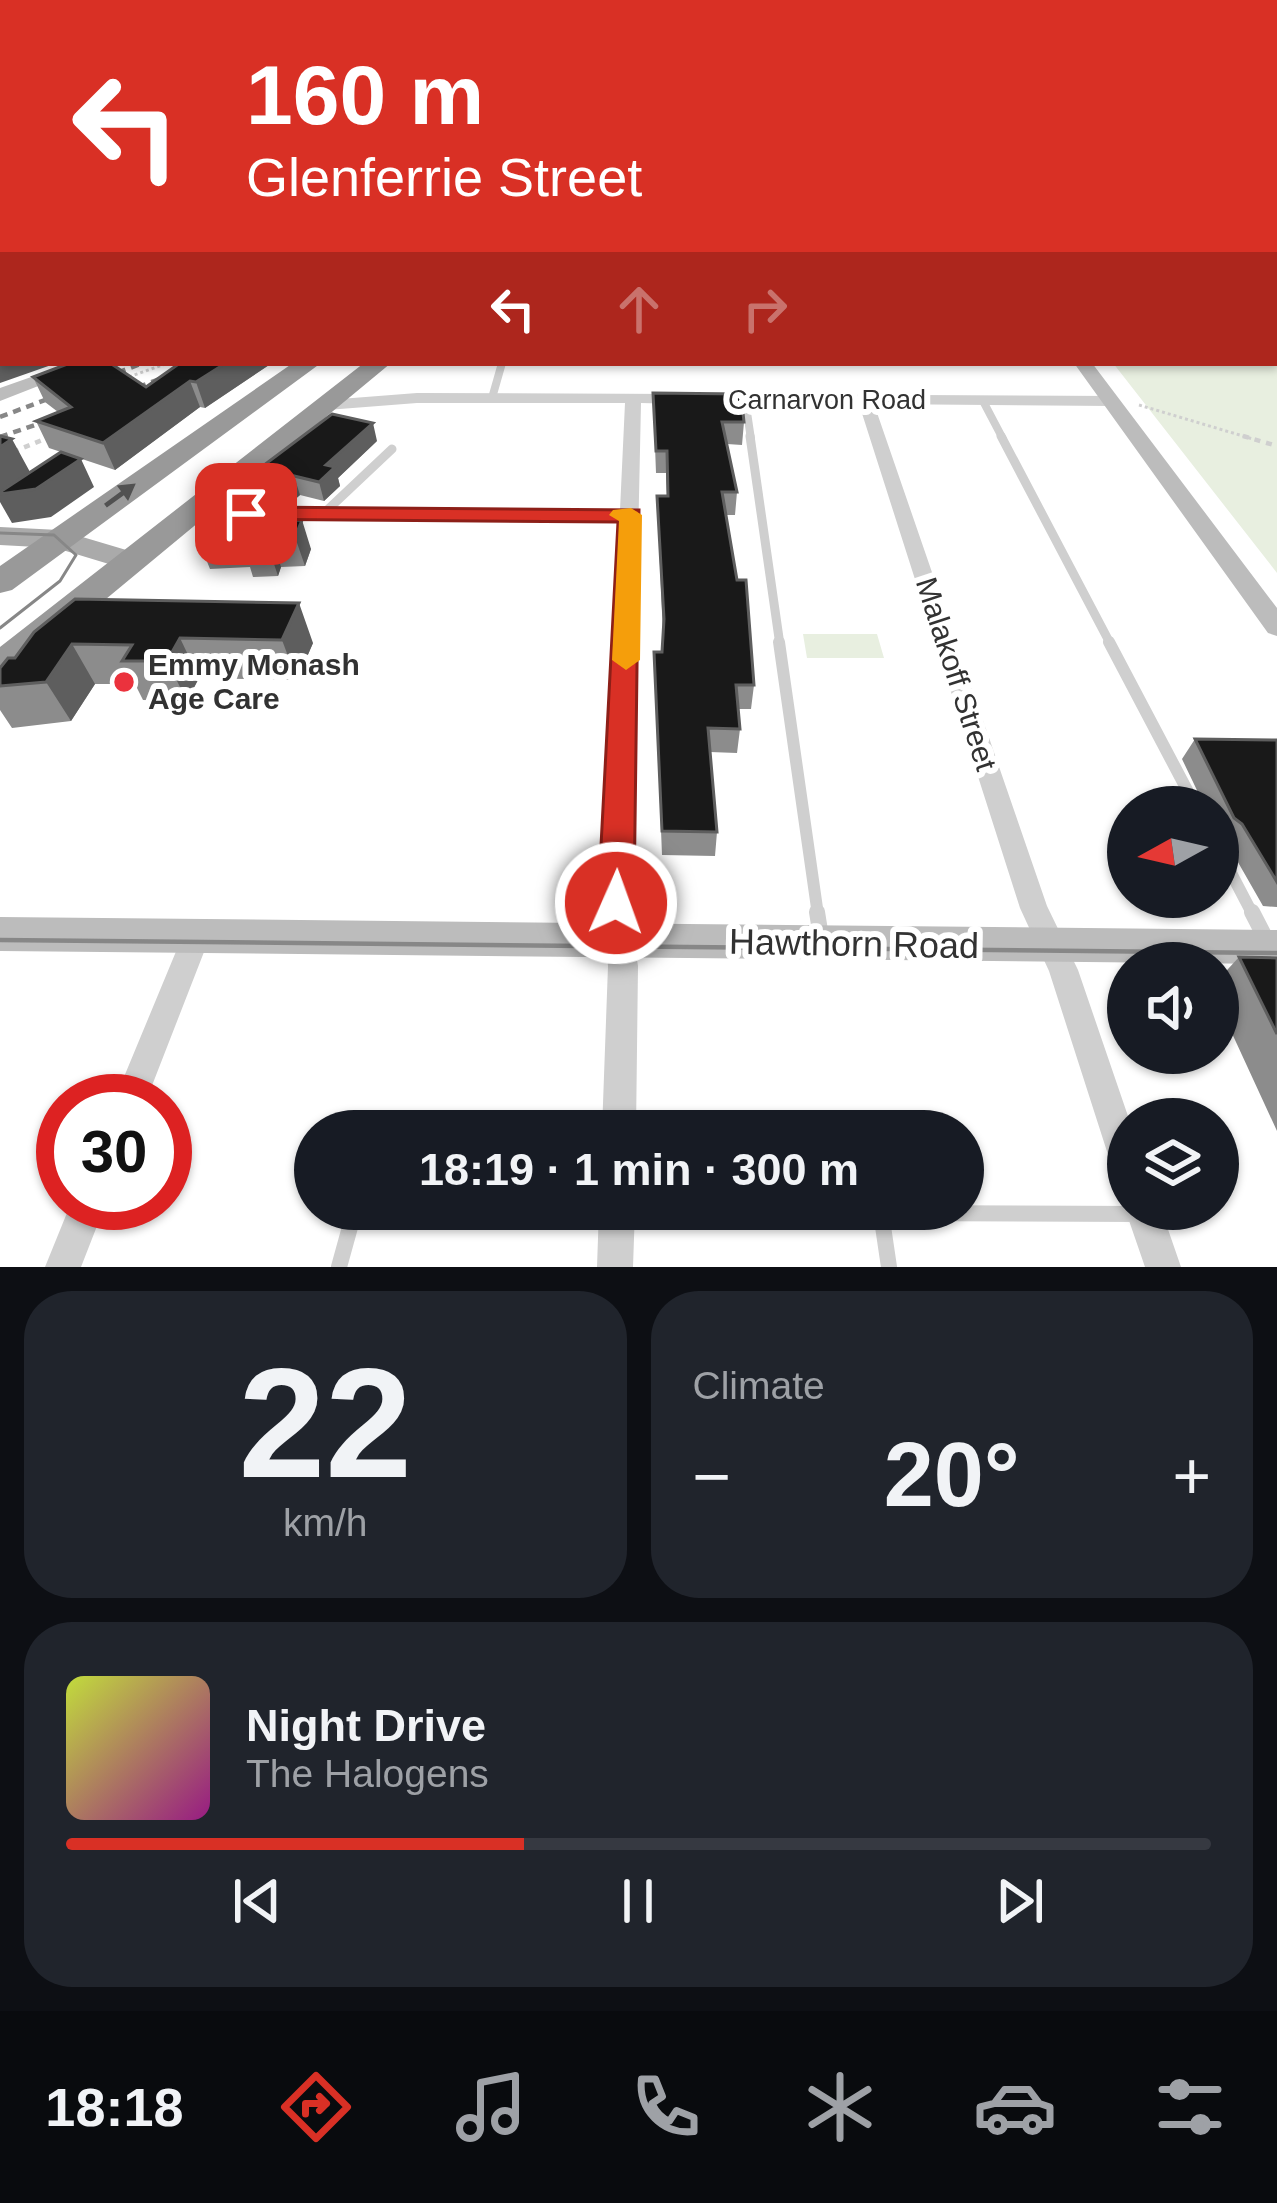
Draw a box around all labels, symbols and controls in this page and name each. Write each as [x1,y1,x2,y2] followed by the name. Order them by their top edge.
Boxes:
[48,48,204,204] icon: left
[246,48,484,142] text: 160 m
[246,147,642,207] text: Glenferrie Street
[480,276,546,342] icon: left
[606,276,672,342] icon: ahead
[732,276,798,342] icon: right
[728,385,926,415] street label: Carnarvon Road
[195,463,297,565] pin
[213,481,279,547] icon: arrive
[104,484,136,508] one-way arrow
[910,573,1003,775] street label: Malakoff Street
[148,648,360,715] place label: Emmy Monash Age Care
[111,669,137,695] marker: Emmy Monash Age Care
[1107,786,1239,918] north arrow
[1107,786,1239,1230] map controls
[553,840,679,966] position arrow
[729,921,979,966] street label: Hawthorn Road
[1107,942,1239,1074] button: sound
[36,1074,192,1230] speed limit sign: 30
[1107,1098,1239,1230] button: layers
[419,1144,859,1195] text: 18:19 · 1 min · 300 m
[238,1336,412,1510] text: 22
[693,1364,825,1407] text: Climate
[884,1425,1020,1525] text: 20°
[693,1439,731,1513] text: −
[1172,1439,1211,1513] text: +
[283,1501,368,1544] text: km/h
[246,1700,486,1751] text: Night Drive
[246,1752,489,1795] text: The Halogens
[224,1868,290,1934] icon: previous
[605,1868,671,1934] icon: pause
[987,1868,1053,1934] icon: next
[274,2065,358,2149] icon: directions
[449,2065,533,2149] icon: music
[624,2065,708,2149] icon: phone
[798,2065,882,2149] icon: climate
[973,2065,1057,2149] icon: car
[1148,2065,1232,2149] icon: filters
[45,2077,183,2137] text: 18:18

